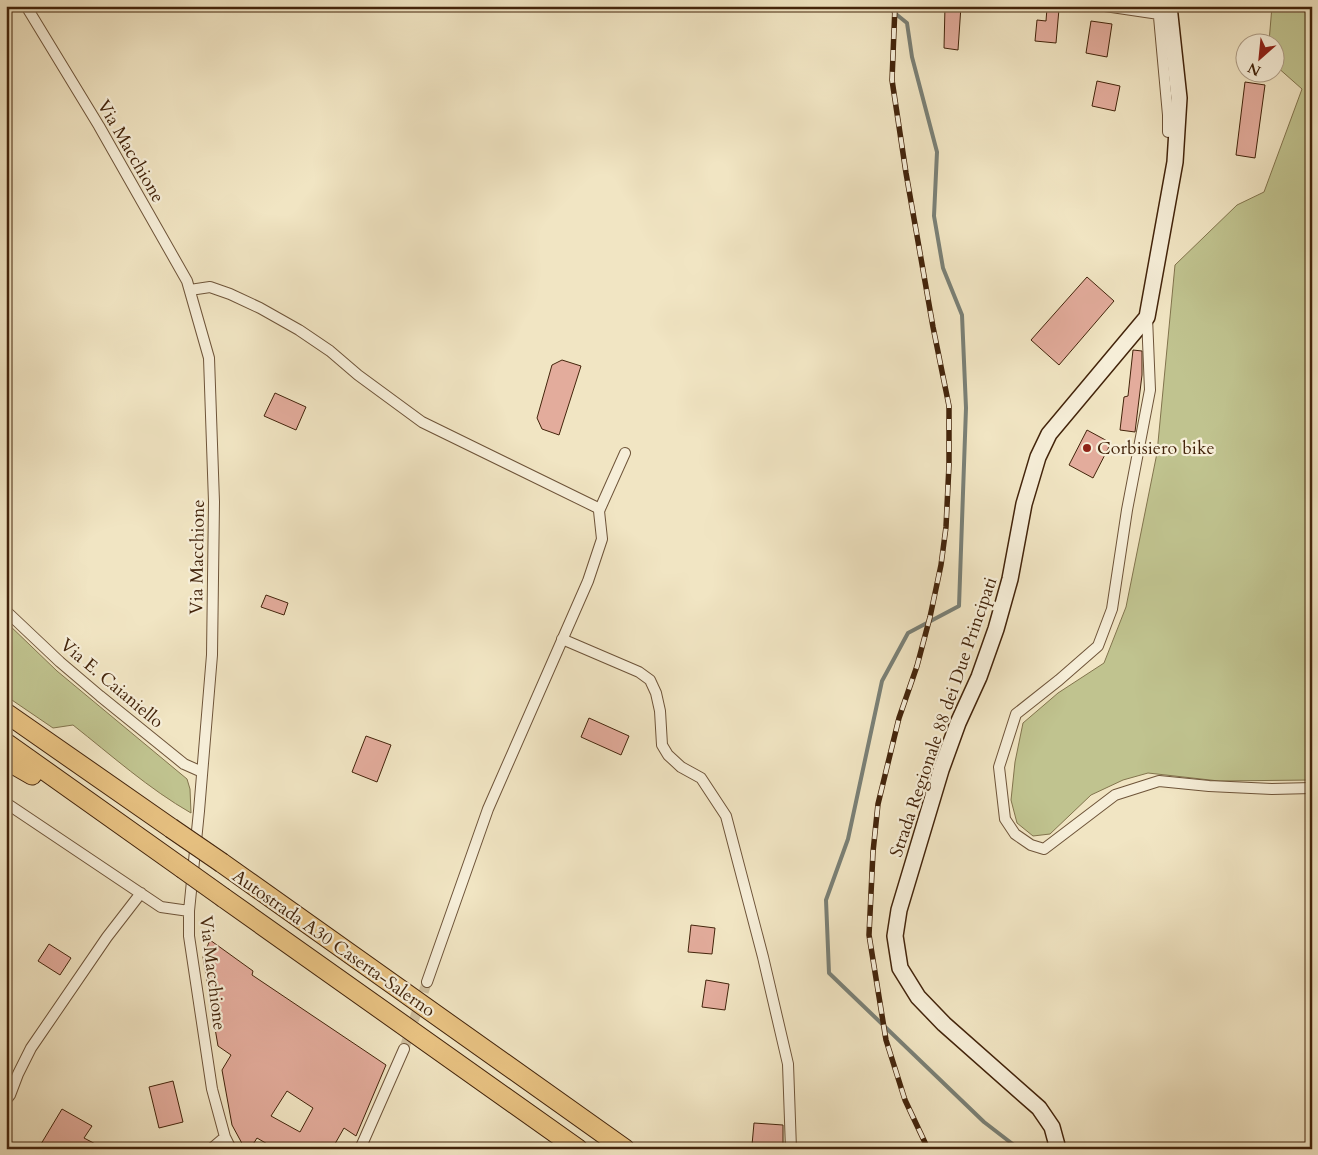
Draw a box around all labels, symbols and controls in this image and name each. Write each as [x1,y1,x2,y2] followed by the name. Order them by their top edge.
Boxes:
[1236,32,1286,82] north arrow
[1245,58,1264,80] text: N
[91,95,170,207] street label: Via Macchione
[1097,436,1215,461] place label: Corbisiero bike
[1081,442,1093,454] marker: Corbisiero bike
[184,499,211,615] street label: Via Macchione
[884,574,1003,861] street label: Strada Regionale 88 dei Due Principati
[55,633,169,734] street label: Via E. Caianiello
[227,864,440,1023] street label: Autostrada A30 Caserta-Salerno
[193,914,232,1032] street label: Via Macchione

